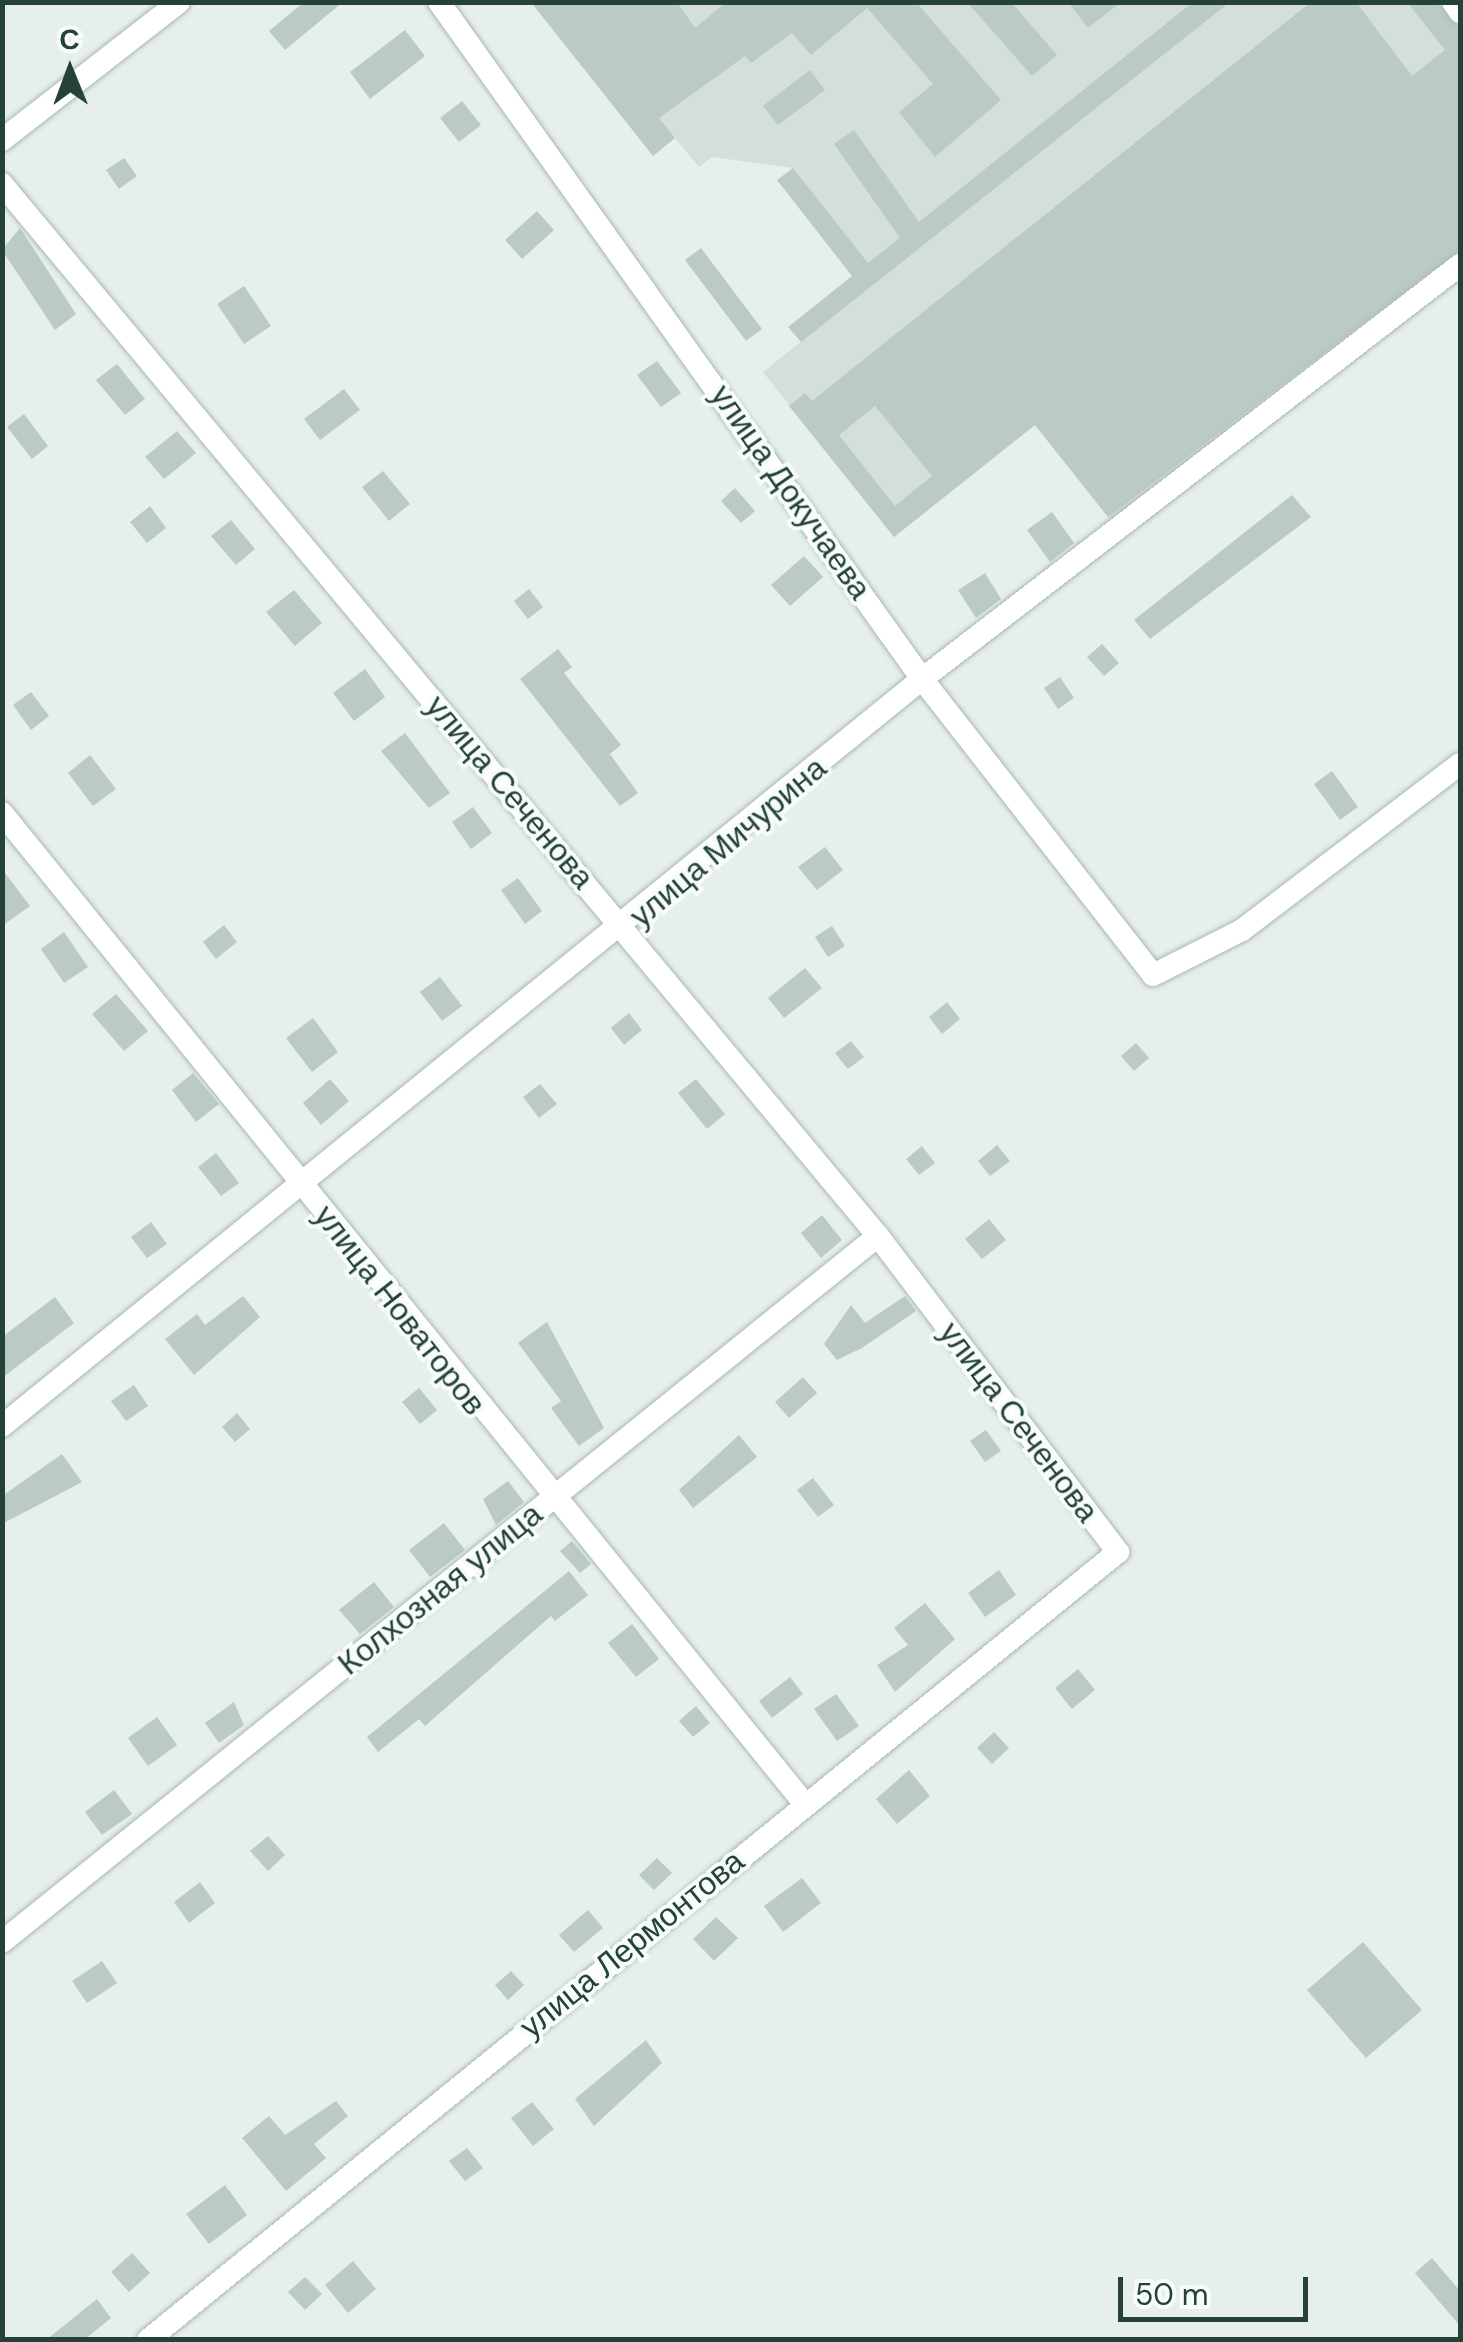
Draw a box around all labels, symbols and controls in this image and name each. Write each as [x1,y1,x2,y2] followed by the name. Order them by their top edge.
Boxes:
[20,20,120,120] north arrow
[59,21,80,58] text: С
[703,377,879,607] street label: улица Докучаева
[418,687,602,897] street label: улица Сеченова
[622,749,834,935] street label: улица Мичурина
[306,1197,494,1423] street label: улица Новаторов
[931,1314,1107,1530] street label: улица Сеченова
[330,1495,550,1683] street label: Колхозная улица
[512,1842,752,2046] street label: улица Лермонтова
[1123,2257,1313,2319] scale bar
[1135,2275,1209,2314] text: 50 m

